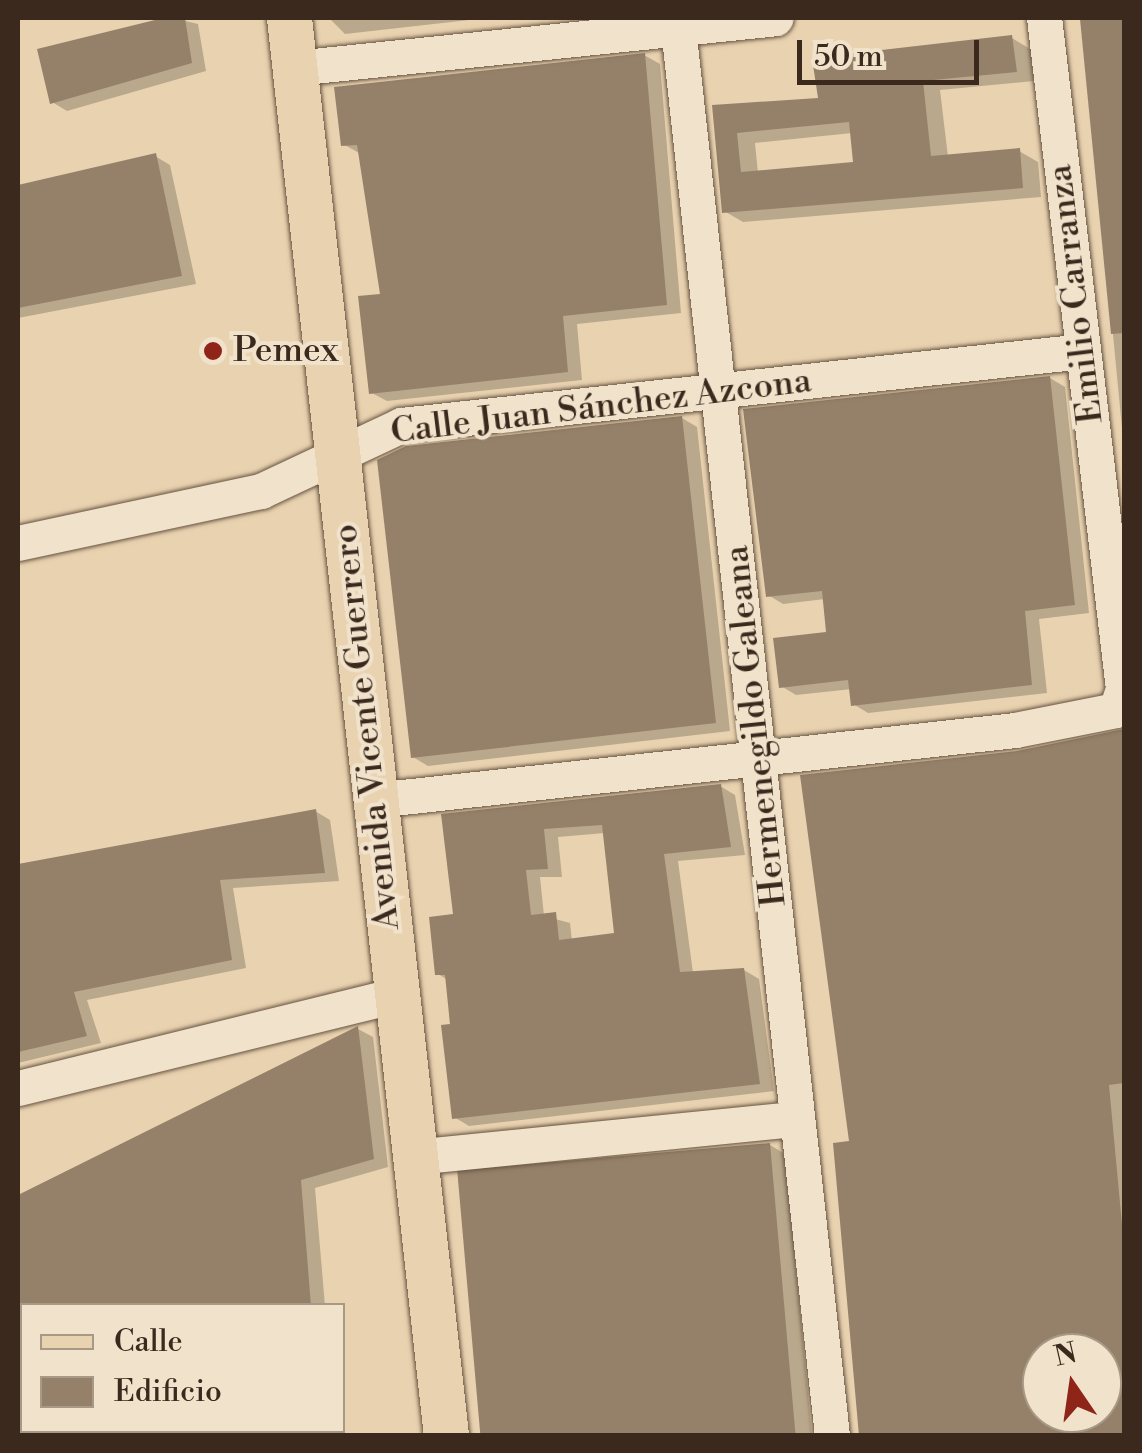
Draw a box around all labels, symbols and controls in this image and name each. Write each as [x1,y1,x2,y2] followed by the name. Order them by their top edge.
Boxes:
[802,20,984,82] scale bar
[814,38,883,76] text: 50 m
[1039,162,1113,426] street label: Emilio Carranza
[233,330,338,372] place label: Pemex
[202,340,224,362] marker: Pemex
[388,360,814,454] street label: Calle Juan Sánchez Azcona
[325,522,409,932] street label: Avenida Vicente Guerrero
[716,543,796,909] street label: Hermenegildo Galeana
[20,1303,345,1433] legend
[114,1323,183,1361] text: Calle
[1022,1333,1122,1433] north arrow
[1051,1336,1080,1375] text: N
[114,1373,222,1411] text: Edificio

